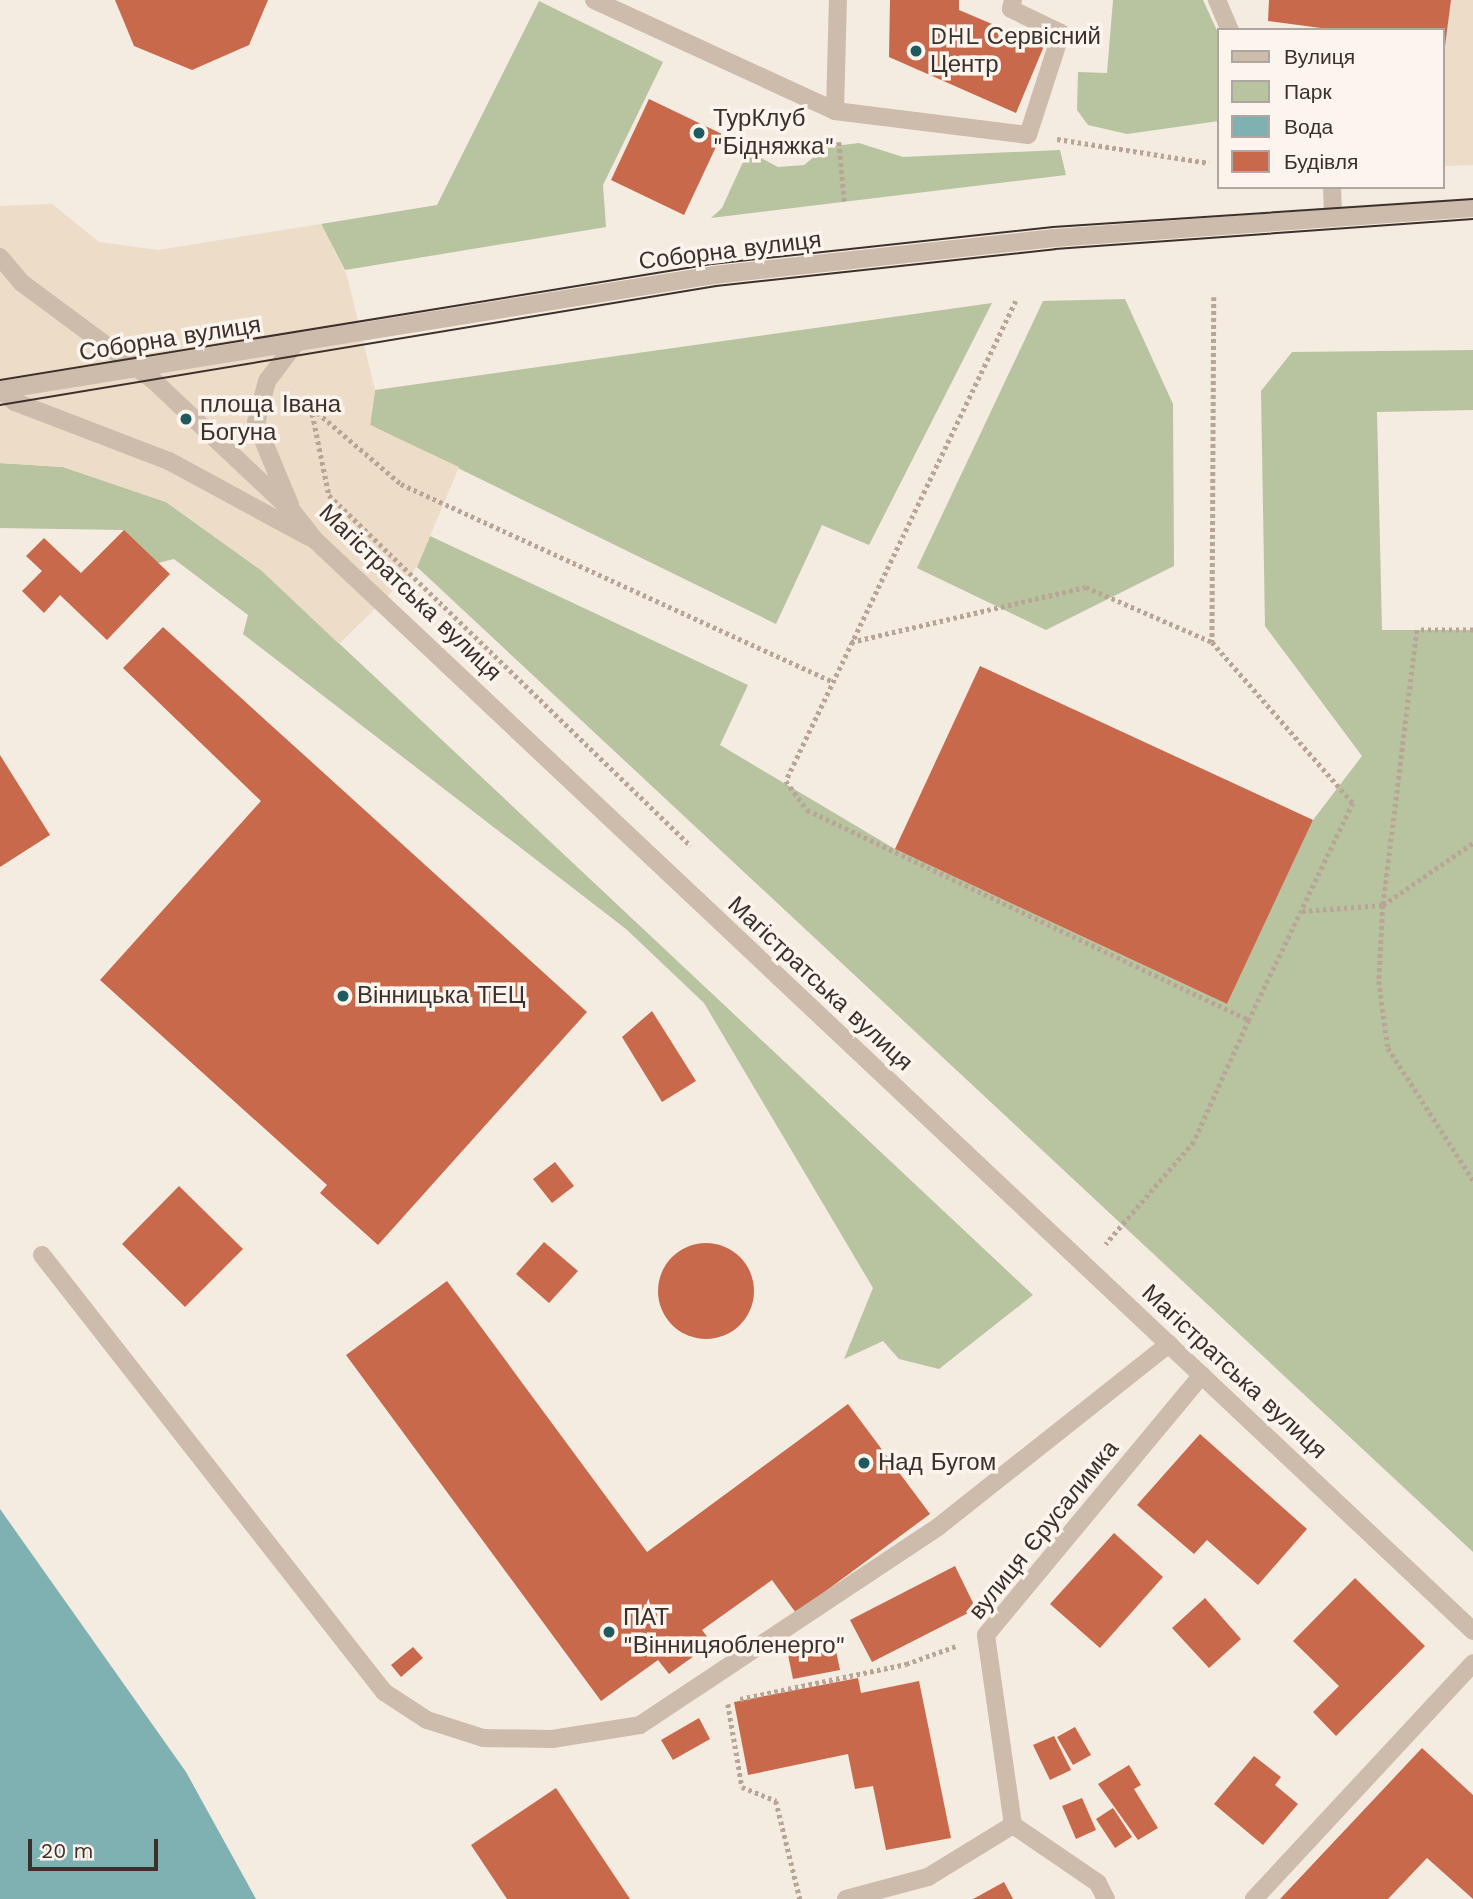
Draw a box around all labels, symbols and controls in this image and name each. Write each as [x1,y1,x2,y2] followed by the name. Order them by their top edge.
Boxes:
[930,23,1102,79] place label: DHL Сервісний Центр
[1218,28,1445,189] legend
[908,43,924,59] marker: DHL Сервісний Центр
[1284,44,1355,69] text: Вулиця
[1284,79,1332,104] text: Парк
[713,105,834,161] place label: ТурКлуб "Бідняжка"
[1284,114,1333,139] text: Вода
[691,125,707,141] marker: ТурКлуб "Бідняжка"
[1284,149,1358,174] text: Будівля
[637,226,823,276] street label: Соборна вулиця
[77,310,263,368] street label: Соборна вулиця
[200,391,341,447] place label: площа Івана Богуна
[178,411,194,427] marker: площа Івана Богуна
[313,498,507,688] street label: Магістратська вулиця
[722,891,918,1077] street label: Магістратська вулиця
[357,982,525,1010] place label: Вінницька ТЕЦ
[335,988,351,1004] marker: Вінницька ТЕЦ
[1136,1279,1332,1465] street label: Магістратська вулиця
[963,1435,1125,1625] street label: вулиця Єрусалимка
[878,1449,996,1477] place label: Над Бугом
[856,1455,872,1471] marker: Над Бугом
[623,1604,845,1660] place label: ПАТ "Вінницяобленерго"
[601,1624,617,1640] marker: ПАТ "Вінницяобленерго"
[32,1826,161,1870] scale bar
[41,1838,93,1863] text: 20 m

